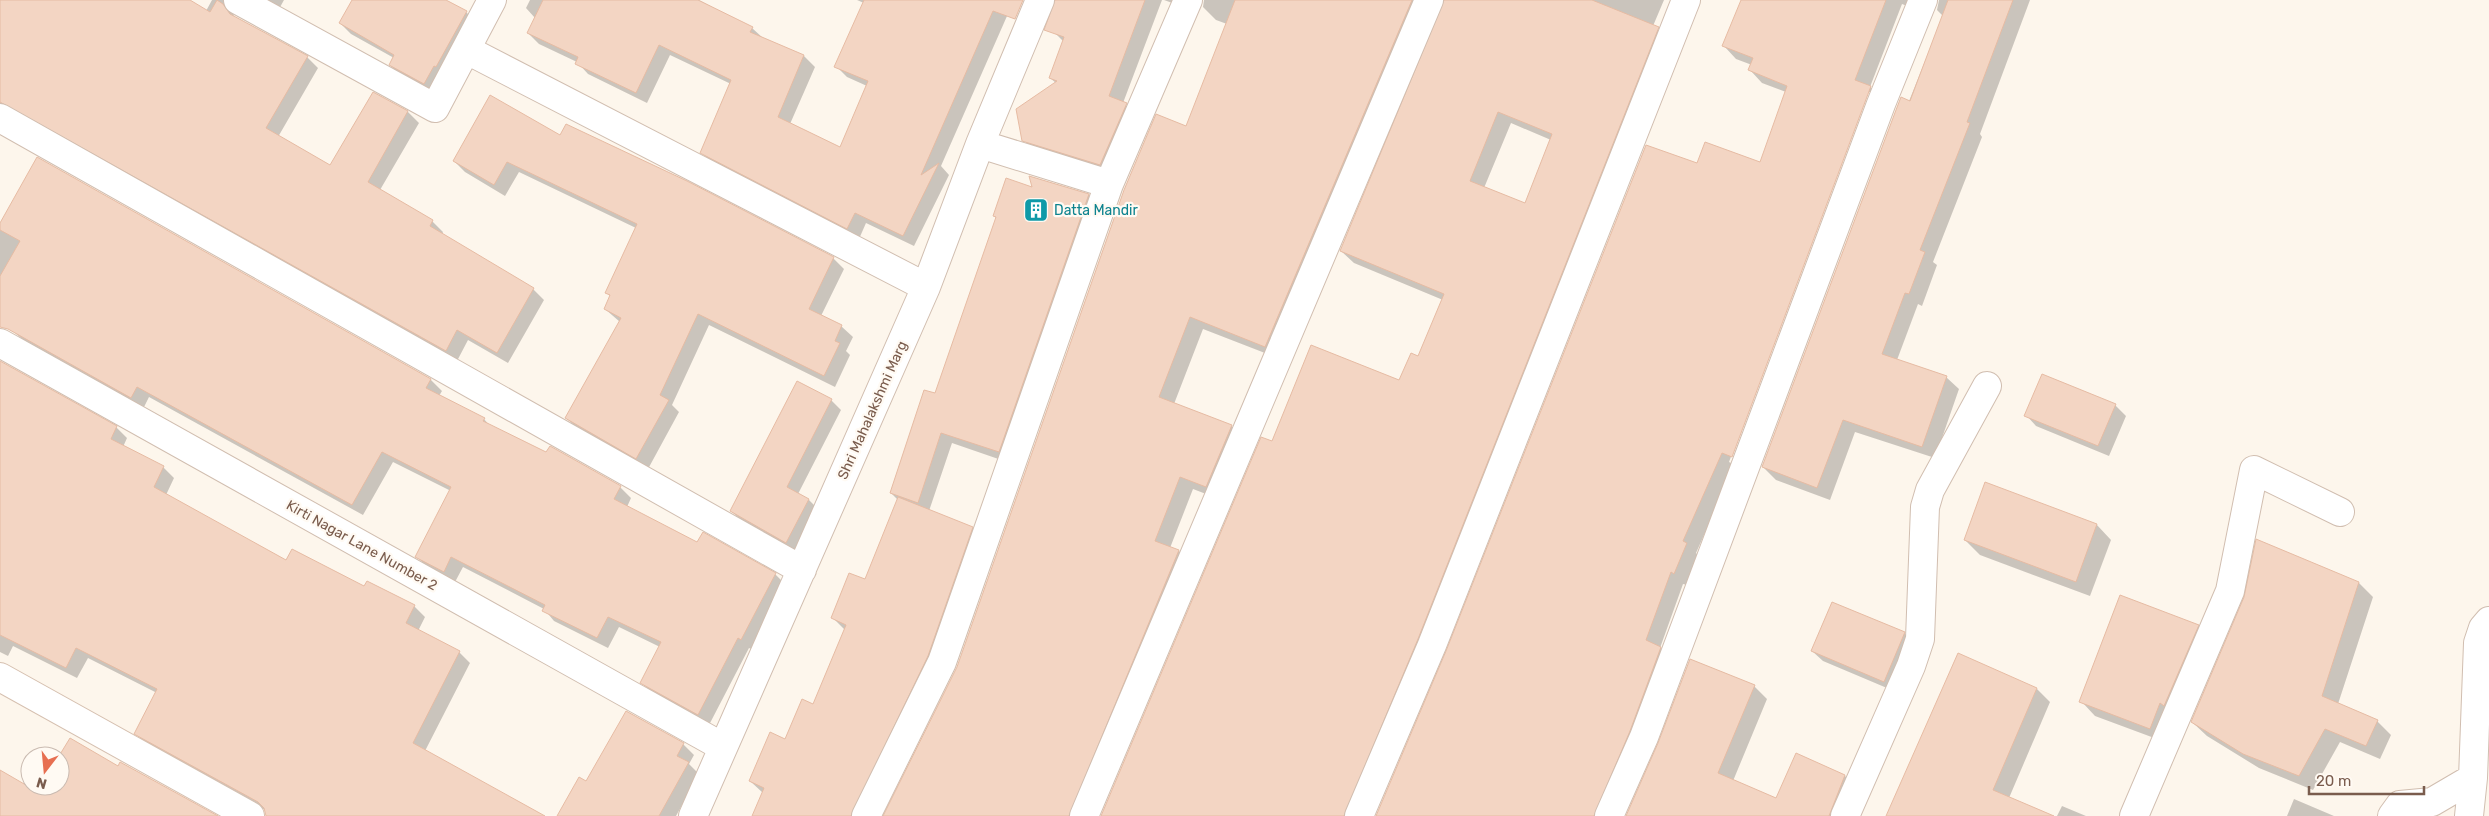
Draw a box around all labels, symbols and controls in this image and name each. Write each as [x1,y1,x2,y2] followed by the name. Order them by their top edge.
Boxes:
[1023,197,1049,223] building icon: Datta Mandir
[1054,202,1138,219] place label: Datta Mandir
[834,338,911,482] street label: Shri Mahalakshmi Marg
[283,497,440,594] street label: Kirti Nagar Lane Number 2
[20,746,70,796] north arrow
[2309,764,2424,796] scale bar
[2316,772,2351,790] text: 20 m
[34,773,49,793] text: N

